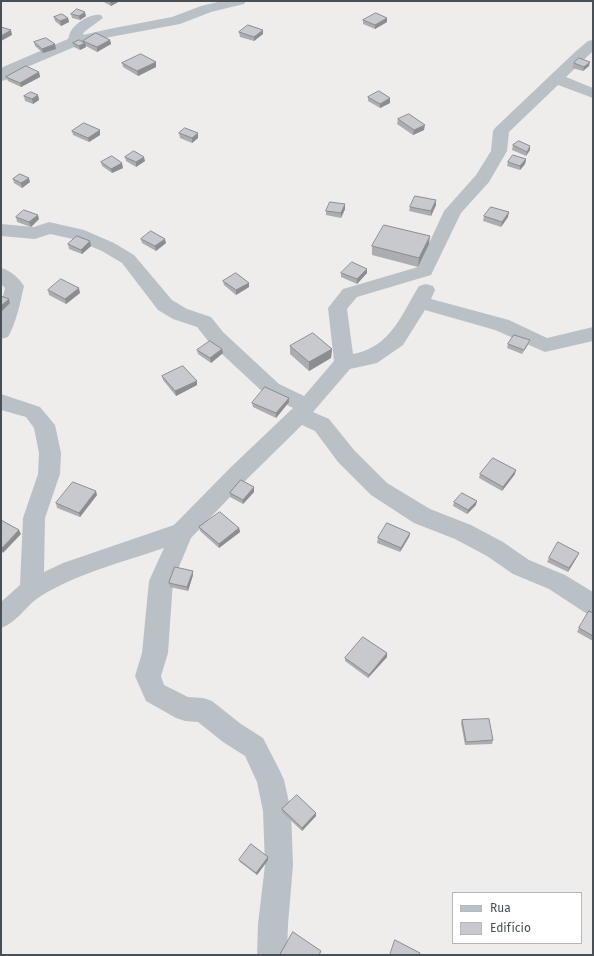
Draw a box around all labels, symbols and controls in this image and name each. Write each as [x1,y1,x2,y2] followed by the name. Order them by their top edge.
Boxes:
[452,892,582,944] legend
[490,901,511,915] text: Rua
[490,921,531,935] text: Edifício

